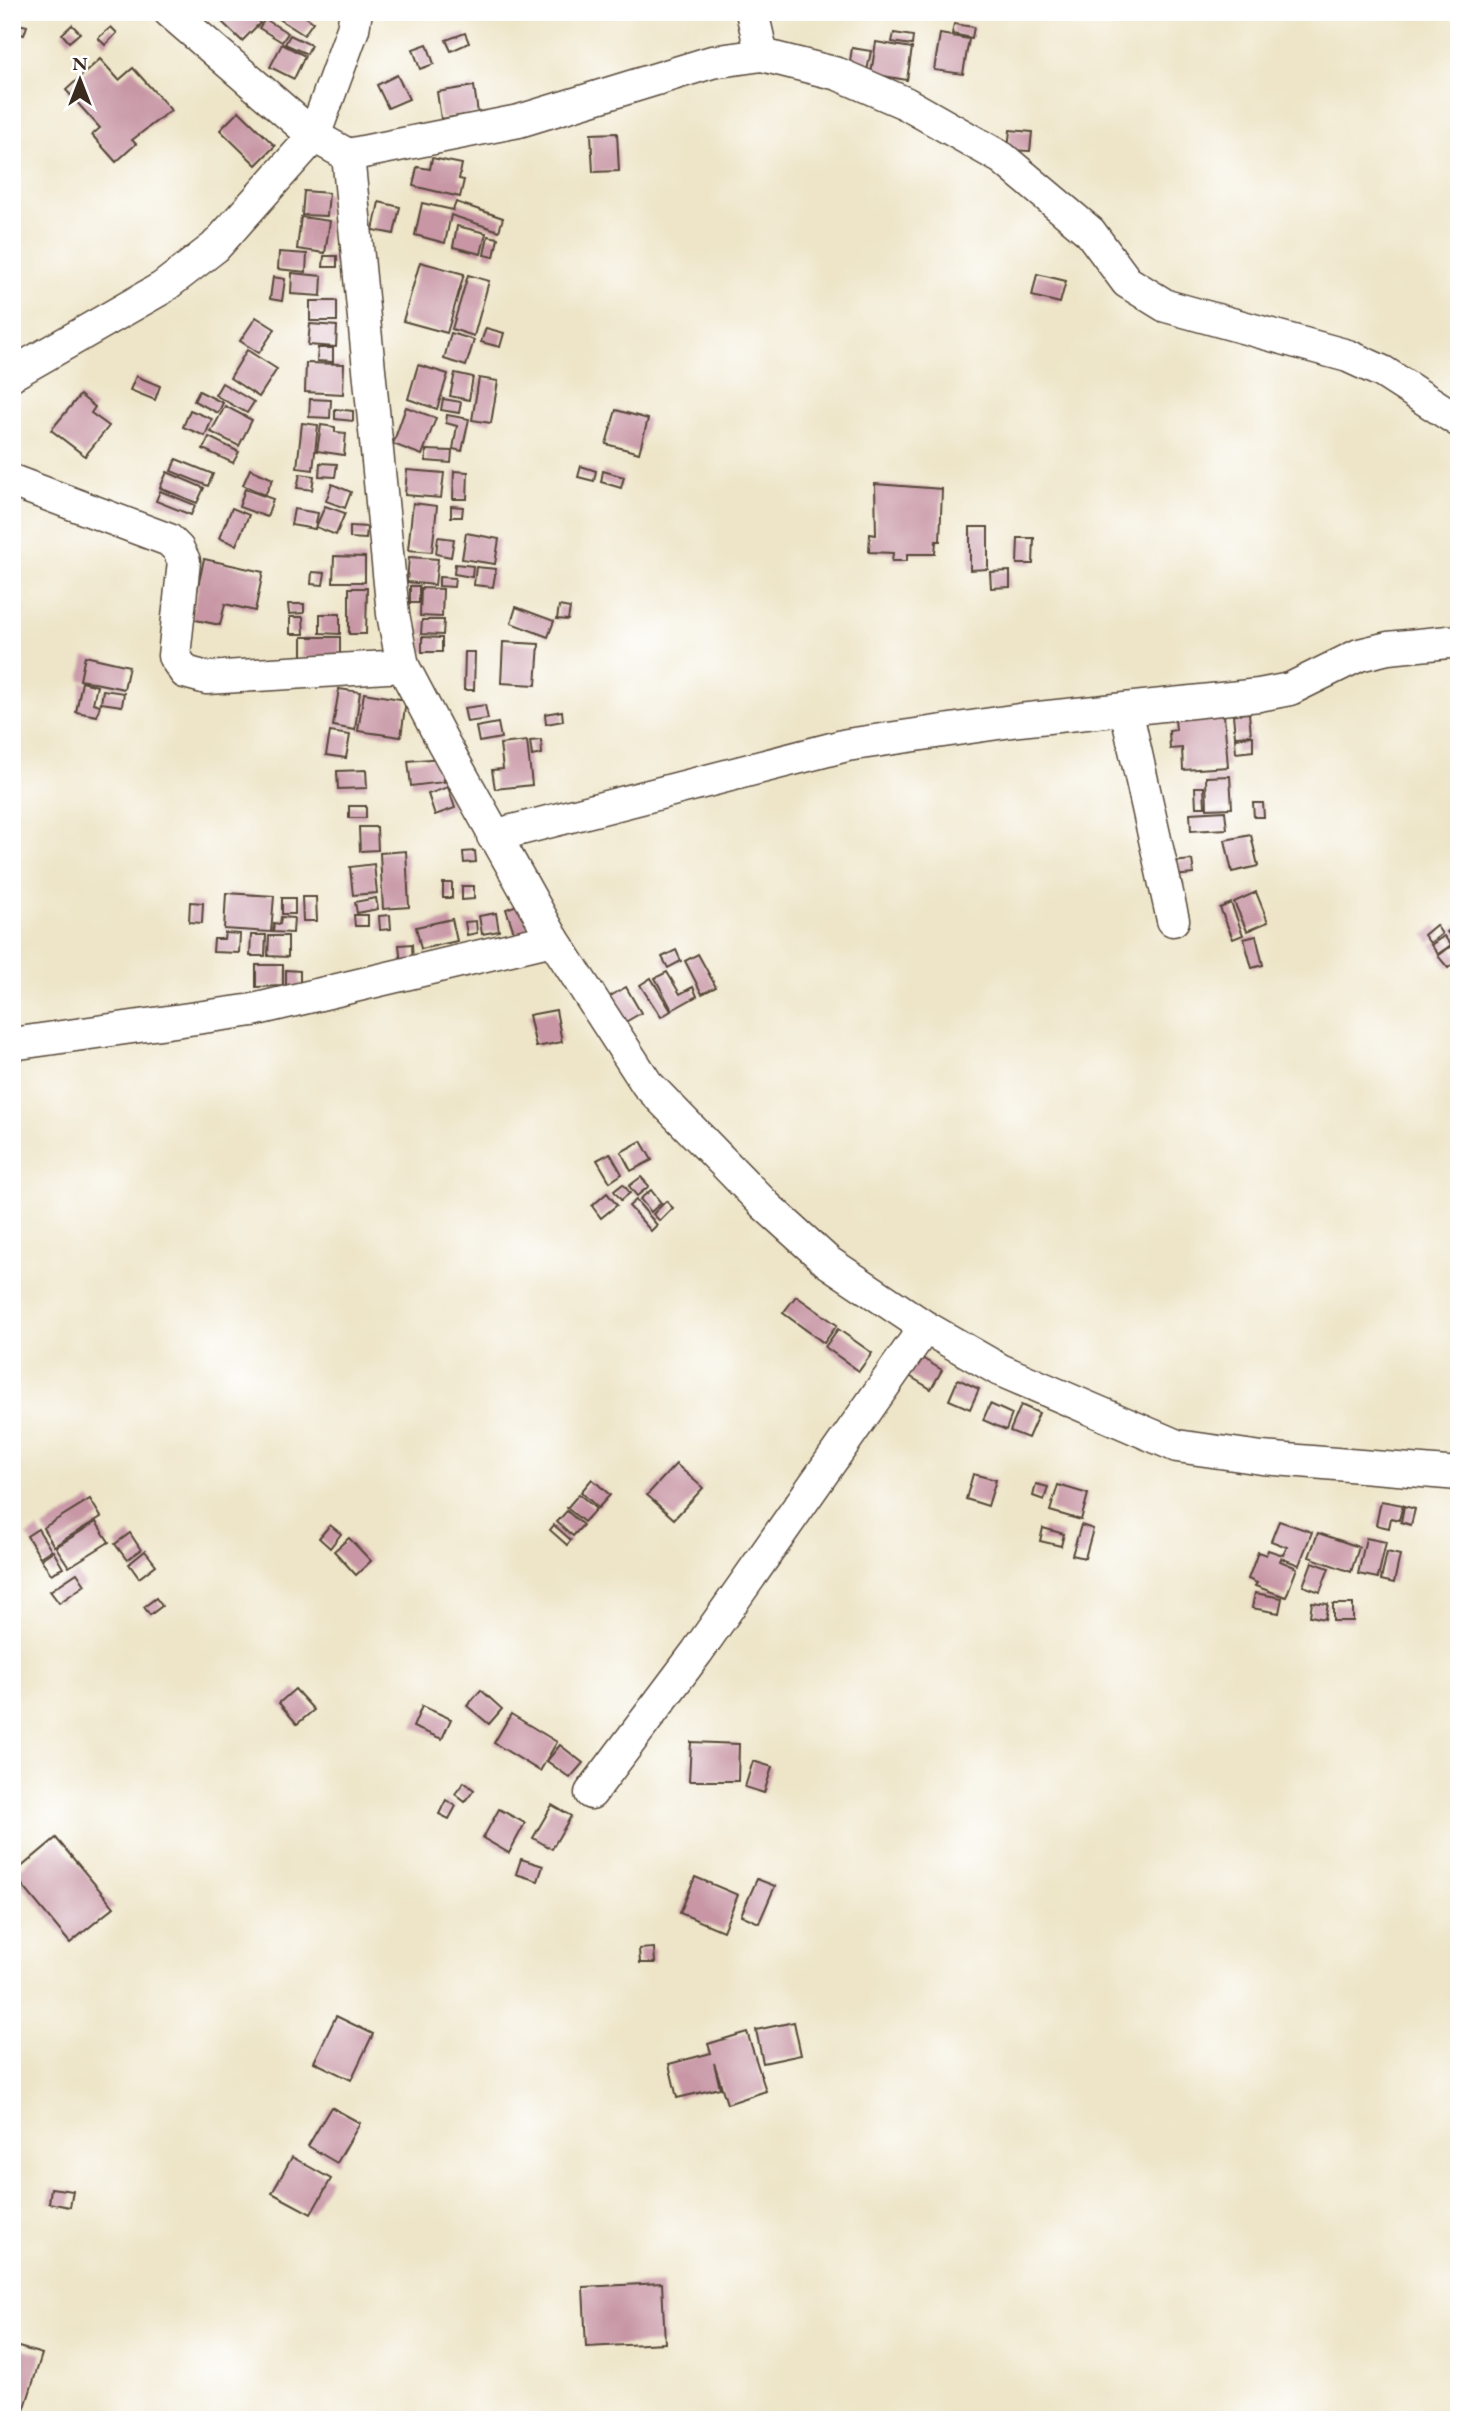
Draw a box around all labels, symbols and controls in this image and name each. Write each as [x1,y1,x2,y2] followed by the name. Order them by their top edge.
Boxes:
[46,46,116,116] north arrow
[72,51,88,76] text: N

